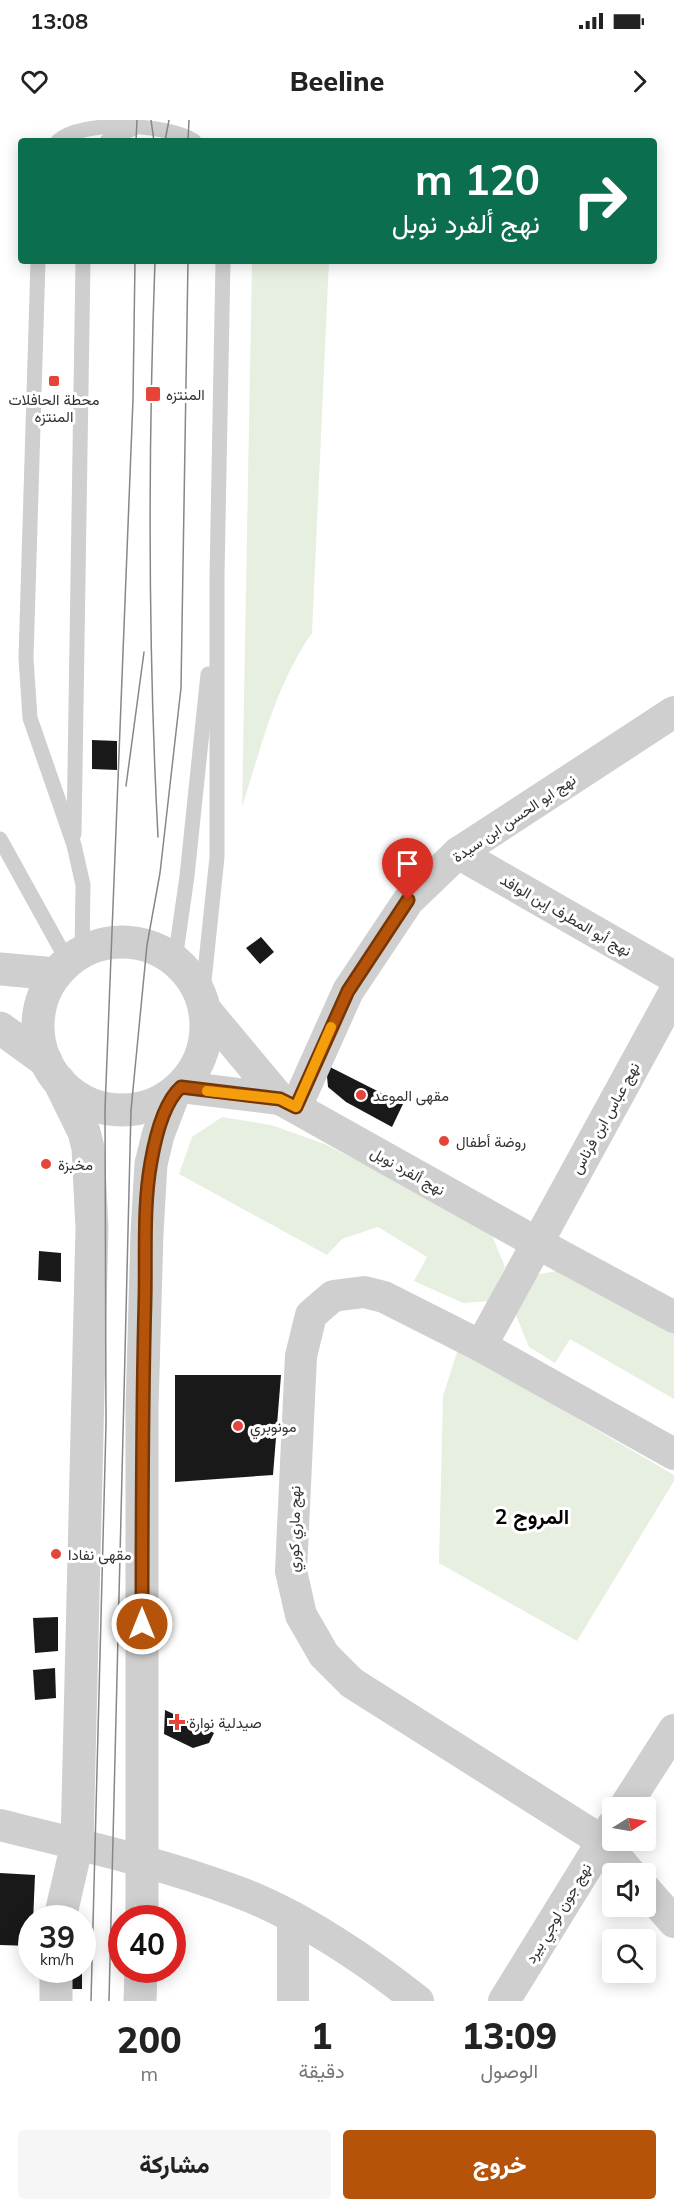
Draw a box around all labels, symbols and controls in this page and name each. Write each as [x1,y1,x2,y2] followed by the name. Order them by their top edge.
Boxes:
[30,7,88,35] text: 13:08
[290,64,384,98] text: Beeline
[18,65,51,98] icon: heart
[623,65,656,98] icon: forward
[415,153,540,206] text: 120 m
[561,162,639,240] icon: right
[392,206,540,240] text: نهج ألفرد نوبل
[47,374,61,388] marker: محطة الحافلات المنتزه
[144,385,162,403] marker: المنتزه
[166,385,205,404] place label: المنتزه
[9,390,100,426] place label: محطة الحافلات المنتزه
[449,770,580,868] street label: نهج ابو الحسن ابن سيدة
[382,838,433,900] pin
[391,847,424,880] icon: arrive
[496,870,635,962] street label: نهج أبو المطرف إبن الوافد
[566,1059,645,1178] street label: نهج عباس ابن فرناس
[373,1086,449,1106] place label: مقهى الموعد
[354,1088,368,1102] marker: مقهى الموعد
[456,1132,526,1151] place label: روضة أطفال
[437,1134,451,1148] marker: روضة أطفال
[366,1143,449,1201] street label: نهج ألفرد نوبل
[58,1155,93,1174] place label: مخبزة
[39,1157,53,1171] marker: مخبزة
[250,1417,296,1440] place label: مونوبري
[231,1419,245,1433] marker: مونوبري
[284,1486,308,1573] street label: نهج ماري كوري
[495,1503,569,1531] district label: المروج 2
[68,1545,132,1565] place label: مقهى نفادا
[49,1547,63,1561] marker: مقهى نفادا
[110,1592,174,1656] position arrow
[189,1713,262,1732] place label: صيدلية نوارة
[170,1715,184,1729] marker: صيدلية نوارة
[602,1797,656,1851] north arrow
[602,1797,656,1983] map controls
[521,1859,599,1969] street label: نهج جون لوجي بيرد
[602,1863,656,1917] button: sound
[108,1905,186,1983] speed limit sign: 40
[39,1918,75,1956] text: 39
[602,1929,656,1983] button: search
[40,1950,74,1969] text: km/h
[311,2013,332,2058] text: 1
[461,2013,557,2058] text: 13:09
[117,2017,182,2062] text: 200
[298,2058,345,2083] text: دقيقة
[480,2058,538,2083] text: الوصول
[140,2061,158,2086] text: m
[18,2130,331,2199] button: مشاركة
[343,2130,656,2199] button: خروج

